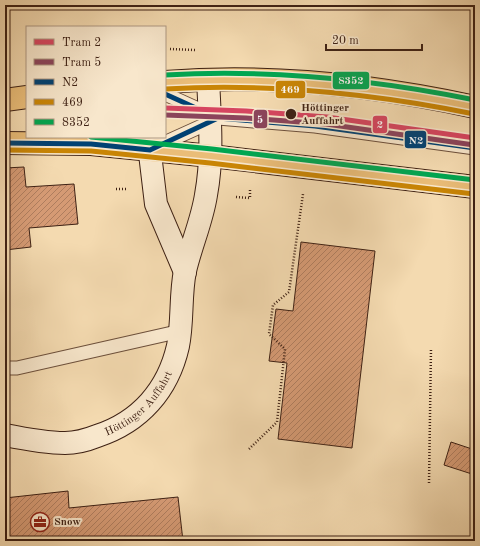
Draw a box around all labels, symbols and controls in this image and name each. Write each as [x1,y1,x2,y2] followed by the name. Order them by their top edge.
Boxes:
[26,26,166,138] legend
[326,26,422,52] scale bar
[332,35,359,47] text: 20 m
[62,37,101,49] text: Tram 2
[62,56,101,69] text: Tram 5
[332,71,370,90] line badge: 8352
[338,76,364,87] text: 8352
[62,77,78,89] text: N2
[275,80,306,99] line badge: 469
[280,85,300,96] text: 469
[62,97,83,109] text: 469
[301,103,349,127] place label: Höttinger Auffahrt
[284,107,298,121] marker: Höttinger Auffahrt
[253,109,268,129] line badge: 5
[257,115,263,126] text: 5
[372,115,388,134] line badge: 2
[62,116,90,129] text: 8352
[377,120,383,131] text: 2
[404,130,427,149] line badge: N2
[409,136,423,147] text: N2
[103,369,175,438] street label: Höttinger Auffahrt
[29,511,51,533] office icon: Snow
[54,517,81,528] place label: Snow

